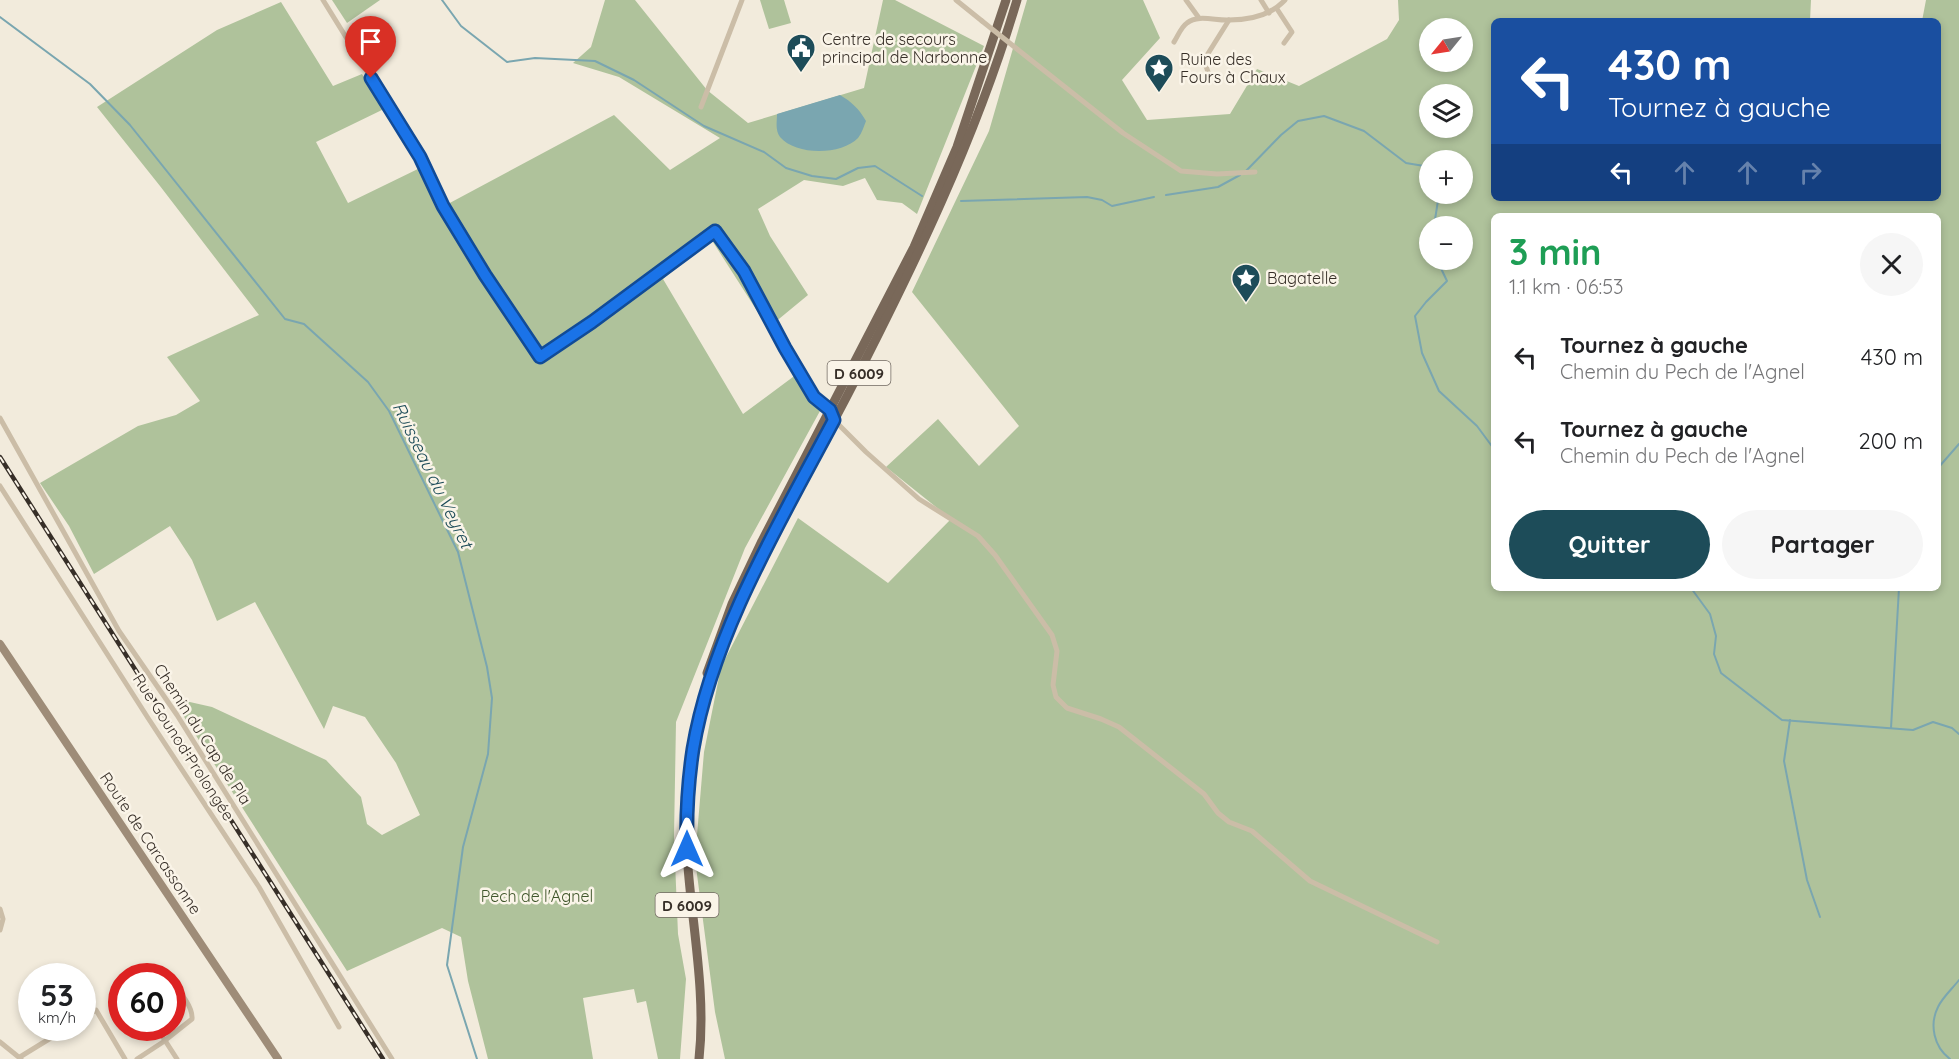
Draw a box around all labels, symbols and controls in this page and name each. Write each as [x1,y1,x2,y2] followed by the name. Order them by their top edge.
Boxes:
[345,16,396,78] pin
[1419,18,1473,72] north arrow
[1419,18,1473,270] map controls
[354,25,387,58] icon: arrive
[822,29,987,67] place label: Centre de secours principal de Narbonne
[785,32,817,74] public building icon: Centre de secours principal de Narbonne
[1608,38,1732,91] text: 430 m
[1509,42,1587,120] icon: left
[1180,49,1286,87] place label: Ruine des Fours à Chaux
[1143,52,1175,94] place icon: Ruine des Fours à Chaux
[1419,84,1473,138] button: layers
[1608,90,1831,124] text: Tournez à gauche
[1419,150,1473,204] button: +
[1605,156,1638,189] icon: left
[1668,156,1701,189] icon: ahead
[1731,156,1764,189] icon: ahead
[1794,156,1827,189] icon: right
[1419,216,1473,270] button: −
[1509,229,1602,274] text: 3 min
[1860,233,1923,296] button: close
[1230,262,1262,304] place icon: Bagatelle
[1267,268,1337,288] place label: Bagatelle
[1509,274,1624,299] text: 1.1 km · 06:53
[1560,331,1748,359] text: Tournez à gauche
[1509,341,1542,374] icon: left
[1861,343,1923,371] text: 430 m
[1560,359,1805,384] text: Chemin du Pech de l'Agnel
[828,361,890,385] road number: D 6009
[388,398,479,554] water label: Ruisseau du Veyret
[1560,415,1748,443] text: Tournez à gauche
[1509,425,1542,458] icon: left
[1859,427,1923,455] text: 200 m
[1560,443,1805,468] text: Chemin du Pech de l'Agnel
[1509,510,1710,579] button: Quitter
[1722,510,1923,579] button: Partager
[150,660,256,808] street label: Chemin du Cap de Pla
[129,670,239,824] street label: Rue Gounod Prolongée
[96,768,206,918] street label: Route de Carcassonne
[655,817,719,881] position arrow
[481,886,593,906] park label: Pech de l'Agnel
[656,893,718,917] road number: D 6009
[108,963,186,1041] speed limit sign: 60
[40,976,74,1014] text: 53
[38,1008,76,1027] text: km/h

